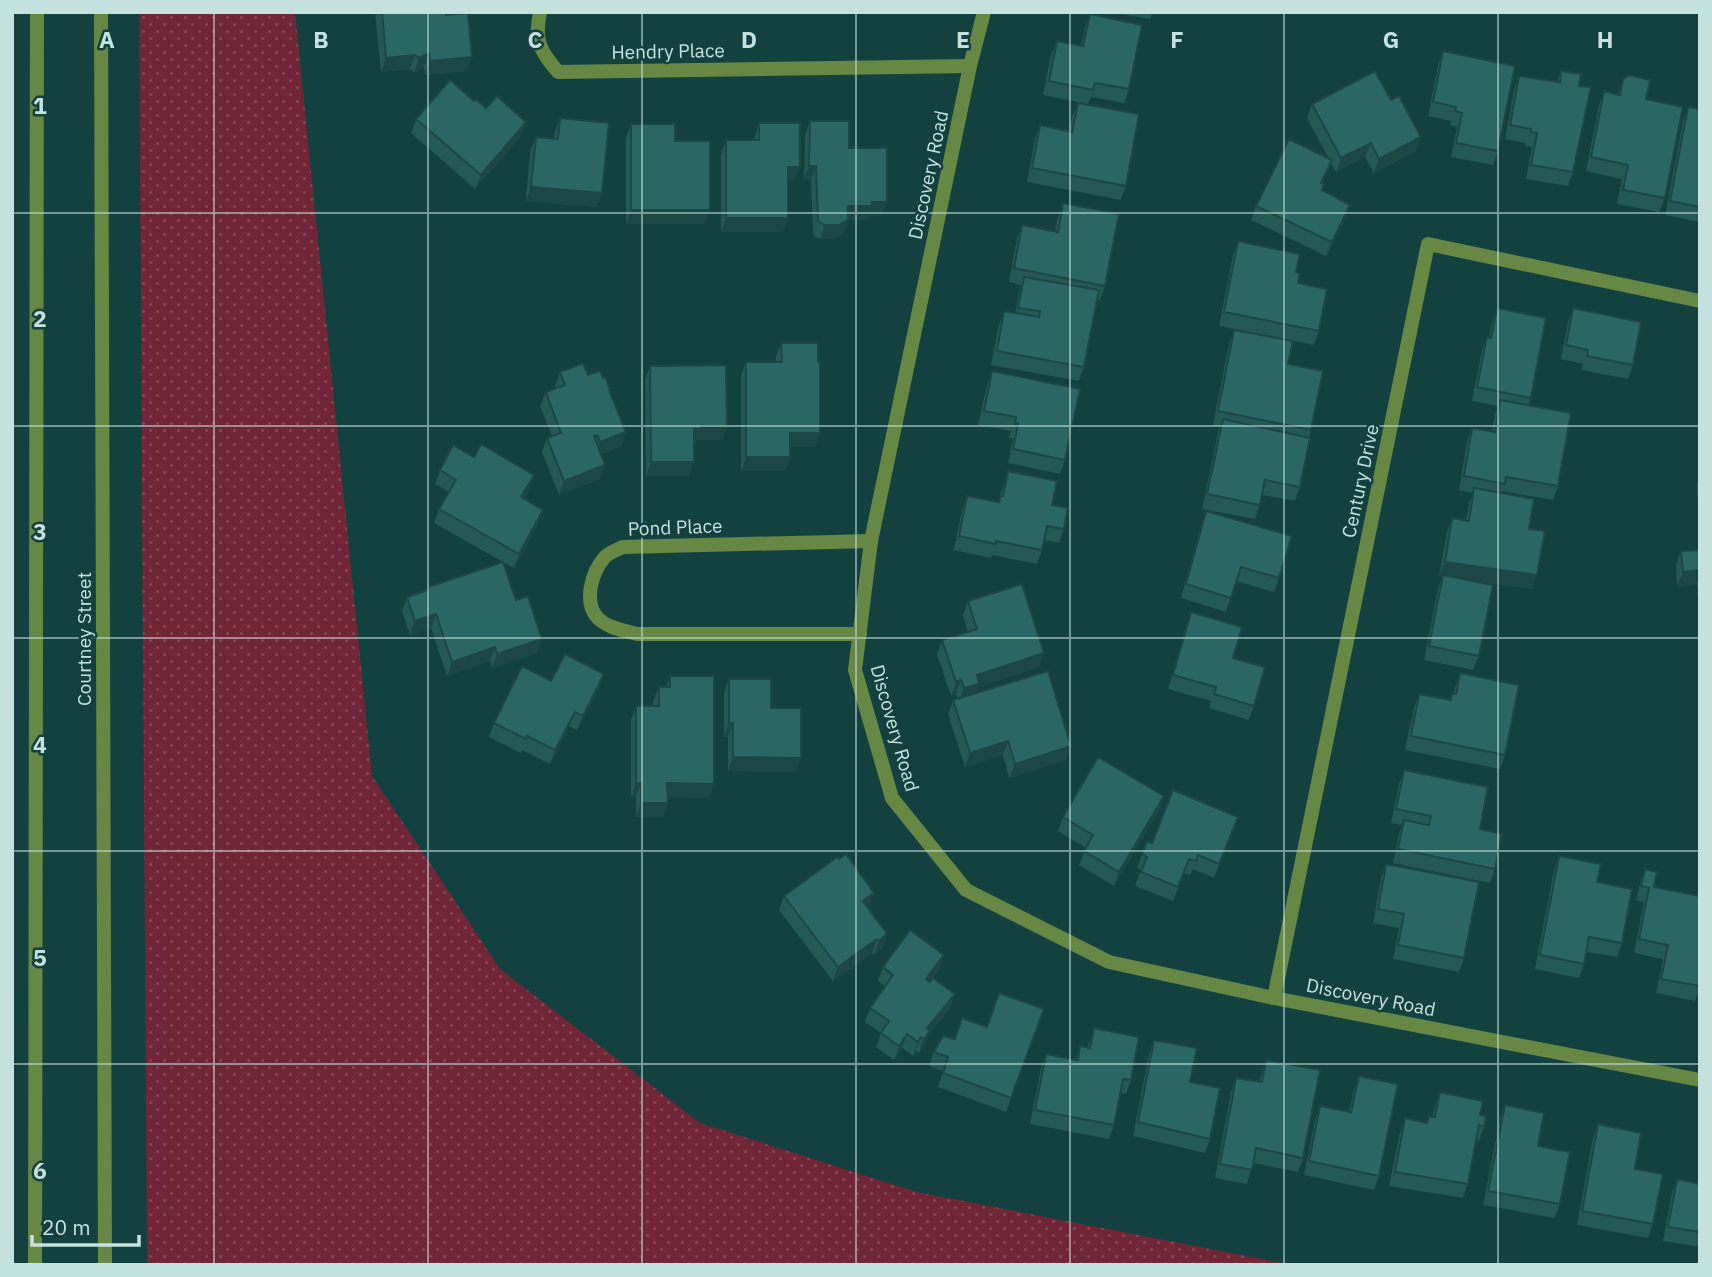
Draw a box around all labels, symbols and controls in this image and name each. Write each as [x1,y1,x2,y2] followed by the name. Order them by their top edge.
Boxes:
[99,24,115,54] text: A
[313,24,329,54] text: B
[528,24,543,54] text: C
[741,24,757,54] text: D
[956,24,970,54] text: E
[1170,24,1184,54] text: F
[1383,24,1399,54] text: G
[1597,24,1613,54] text: H
[611,38,725,64] street label: Hendry Place
[33,90,47,120] text: 1
[903,108,953,242] street label: Discovery Road
[33,303,47,333] text: 2
[1336,422,1384,540] street label: Century Drive
[627,513,723,541] street label: Pond Place
[33,516,47,546] text: 3
[72,572,96,706] street label: Courtney Street
[865,662,925,794] street label: Discovery Road
[33,729,47,759] text: 4
[33,942,47,972] text: 5
[1304,973,1438,1021] street label: Discovery Road
[33,1155,47,1185] text: 6
[32,1204,138,1248] scale bar
[42,1213,91,1241] text: 20 m

